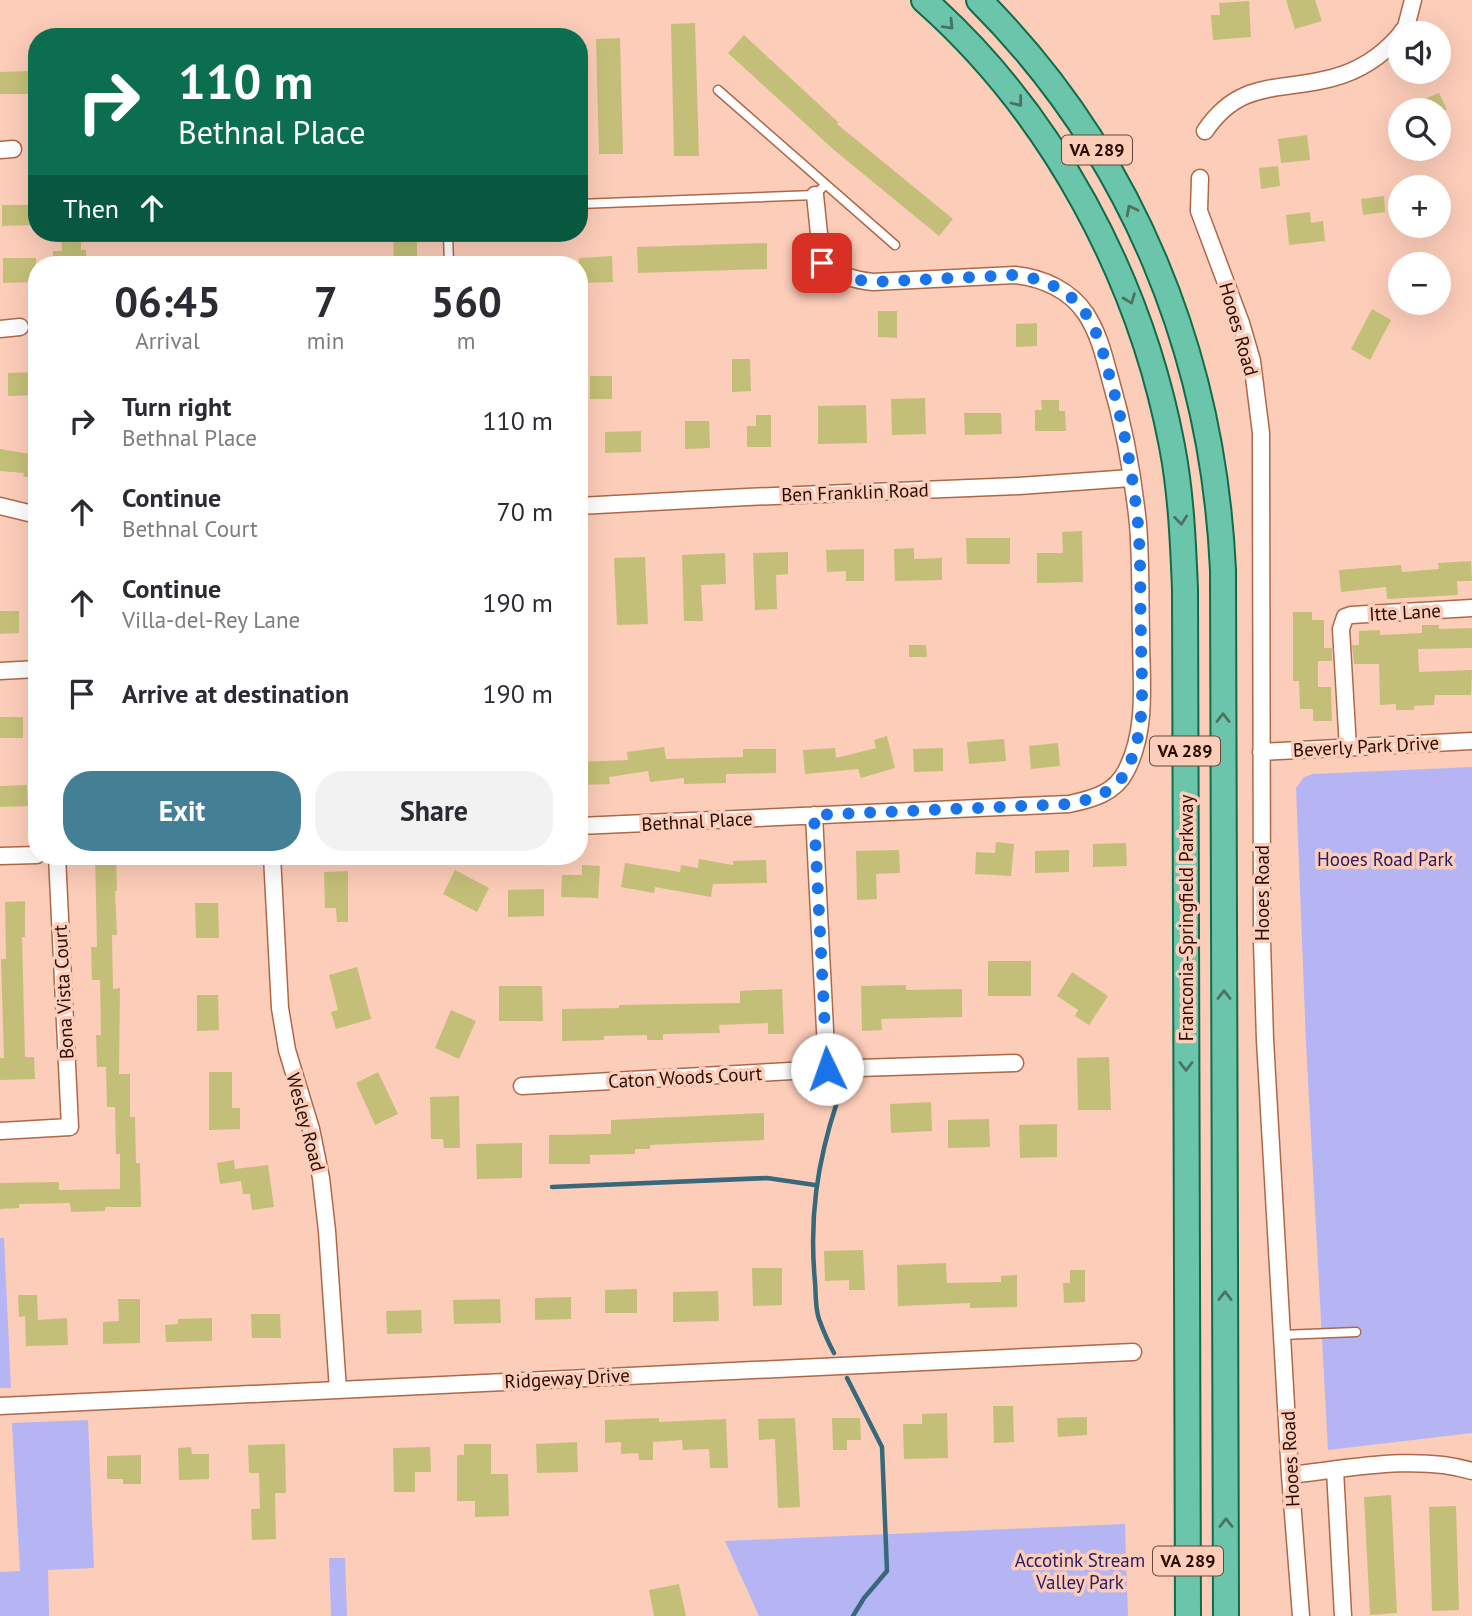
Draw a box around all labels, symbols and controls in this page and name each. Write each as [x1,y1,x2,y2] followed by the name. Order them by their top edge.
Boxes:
[941,16,954,29] one-way arrow
[1388,21,1451,315] map controls
[1388,21,1451,84] button: sound
[178,49,313,113] text: 110 m
[63,56,154,147] icon: right
[1009,95,1022,107] one-way arrow
[1388,98,1451,161] button: search
[178,111,366,153] text: Bethnal Place
[1062,135,1132,164] road number: VA 289
[1388,175,1451,238] button: +
[133,189,171,227] icon: ahead
[63,192,119,225] text: Then
[1126,205,1139,217] one-way arrow
[792,233,852,293] pin
[803,244,841,282] icon: arrive
[1388,252,1451,315] button: −
[114,274,221,329] text: 06:45
[314,274,337,329] text: 7
[430,274,502,329] text: 560
[1214,280,1264,378] street label: Hooes Road
[1121,293,1135,305] one-way arrow
[135,326,200,355] text: Arrival
[307,326,344,355] text: min
[457,326,475,355] text: m
[122,390,231,423] text: Turn right
[63,402,101,440] icon: right
[482,404,553,437] text: 110 m
[122,423,257,452] text: Bethnal Place
[781,477,929,507] street label: Ben Franklin Road
[122,481,221,514] text: Continue
[63,493,101,531] icon: ahead
[497,495,553,528] text: 70 m
[122,514,258,543] text: Bethnal Court
[1173,515,1188,526] one-way arrow
[122,572,221,605] text: Continue
[63,584,101,622] icon: ahead
[482,586,553,619] text: 190 m
[1368,598,1442,626] street label: Itte Lane
[122,605,300,634] text: Villa-del-Rey Lane
[63,675,101,713] icon: arrive
[122,677,349,710] text: Arrive at destination
[482,677,553,710] text: 190 m
[1215,713,1231,723] one-way arrow
[1292,730,1440,762] street label: Beverly Park Drive
[1150,736,1220,766] road number: VA 289
[63,771,301,851] button: Exit
[315,771,553,851] button: Share
[1174,795,1198,1041] street label: Franconia-Springfield Parkway
[641,806,753,836] street label: Bethnal Place
[1250,845,1274,941] street label: Hooes Road
[1317,847,1453,871] park label: Hooes Road Park
[47,924,79,1060] street label: Bona Vista Court
[1216,989,1232,1000] one-way arrow
[790,1032,864,1106] position arrow
[607,1061,763,1093] street label: Caton Woods Court
[1178,1061,1194,1072] one-way arrow
[281,1070,331,1174] street label: Wesley Road
[1217,1290,1233,1301] one-way arrow
[504,1363,630,1393] street label: Ridgeway Drive
[1276,1410,1304,1508] street label: Hooes Road
[1218,1518,1234,1528] one-way arrow
[1153,1546,1223,1576] road number: VA 289
[1015,1548,1145,1594] park label: Accotink Stream Valley Park

